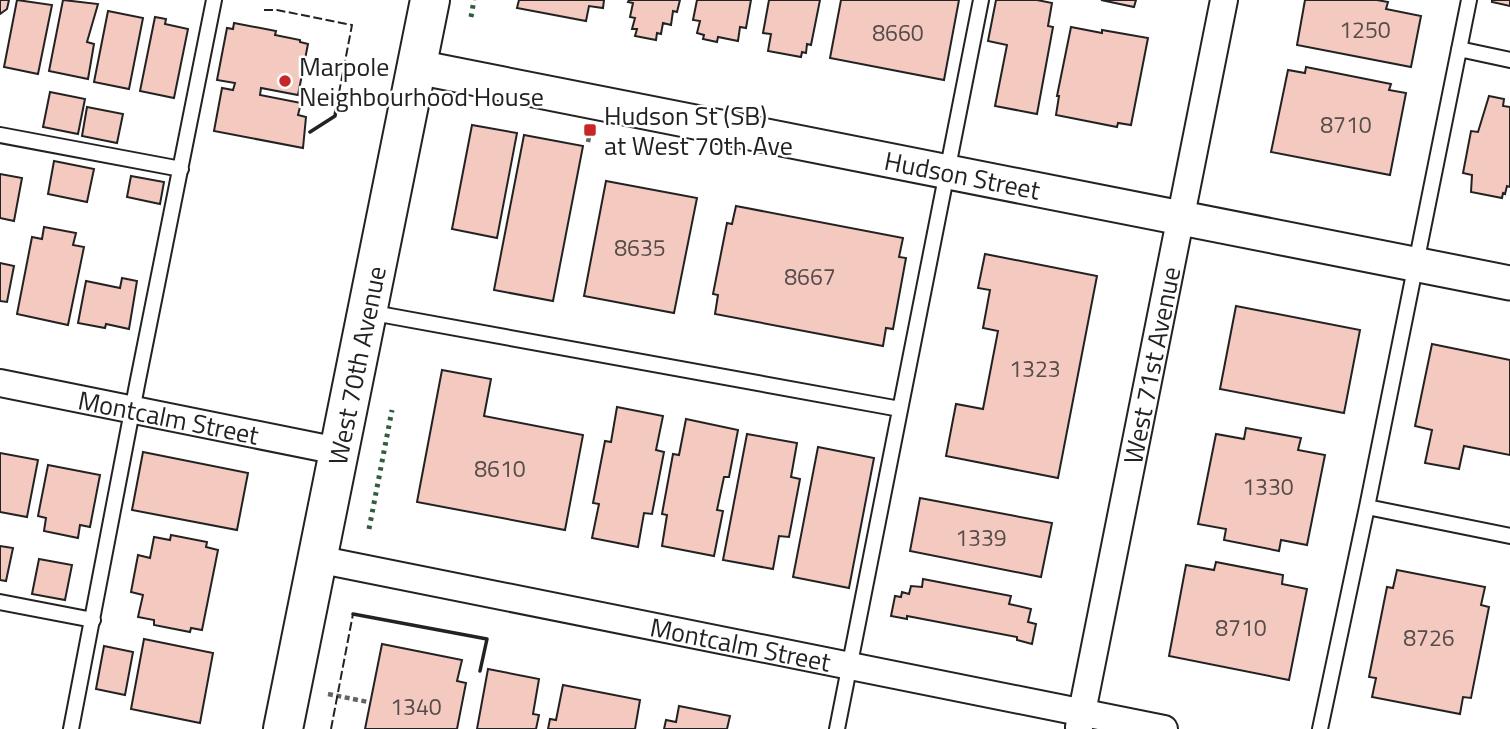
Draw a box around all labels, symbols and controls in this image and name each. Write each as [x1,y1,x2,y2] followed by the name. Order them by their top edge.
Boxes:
[1339,12,1391,47] house number: 1250
[872,15,924,50] house number: 8660
[299,47,544,116] place label: Marpole Neighbourhood House
[277,73,293,89] marker: Marpole Neighbourhood House
[604,96,793,165] place label: Hudson St (SB) at West 70th Ave
[1320,107,1372,142] house number: 8710
[582,122,598,138] marker: Hudson St (SB) at West 70th Ave
[881,140,1044,209] street label: Hudson Street
[614,230,666,265] house number: 8635
[784,259,836,294] house number: 8667
[317,262,395,468] street label: West 70th Avenue
[1112,263,1190,467] street label: West 71st Avenue
[1009,351,1061,386] house number: 1323
[75,380,262,454] street label: Montcalm Street
[474,451,526,486] house number: 8610
[1242,469,1294,504] house number: 1330
[955,520,1007,555] house number: 1339
[647,607,834,681] street label: Montcalm Street
[1215,610,1267,645] house number: 8710
[1403,620,1455,655] house number: 8726
[390,689,442,724] house number: 1340

